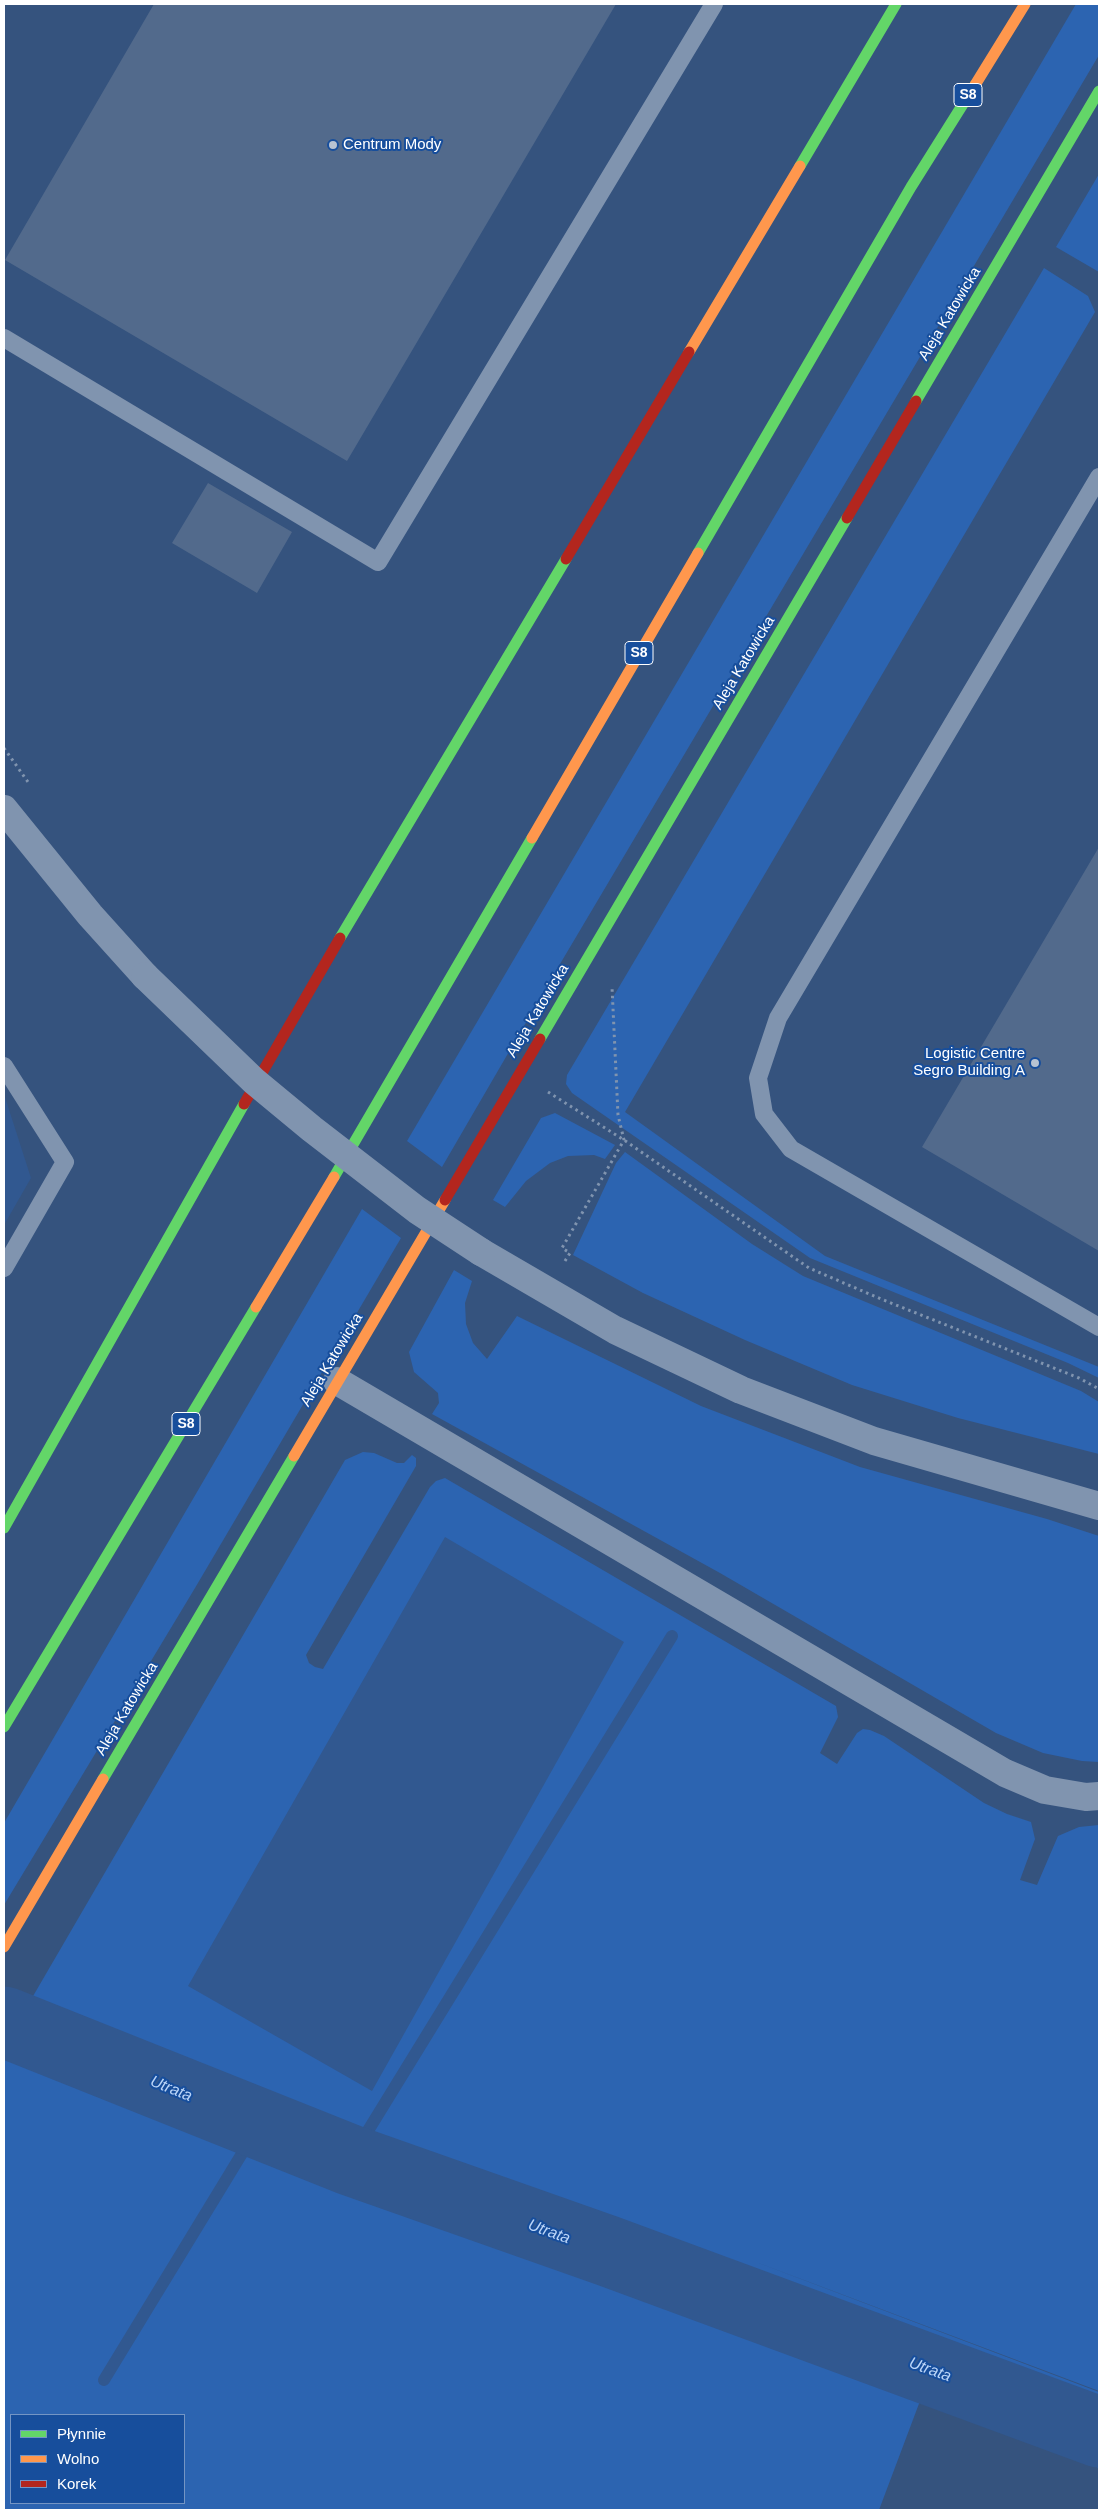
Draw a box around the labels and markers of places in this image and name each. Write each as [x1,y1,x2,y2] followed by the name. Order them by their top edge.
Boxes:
[343,136,441,154] place label: Centrum Mody
[327,139,339,151] marker: Centrum Mody
[913,1045,1025,1080] place label: Logistic Centre Segro Building A
[1029,1057,1041,1069] marker: Logistic Centre Segro Building A

